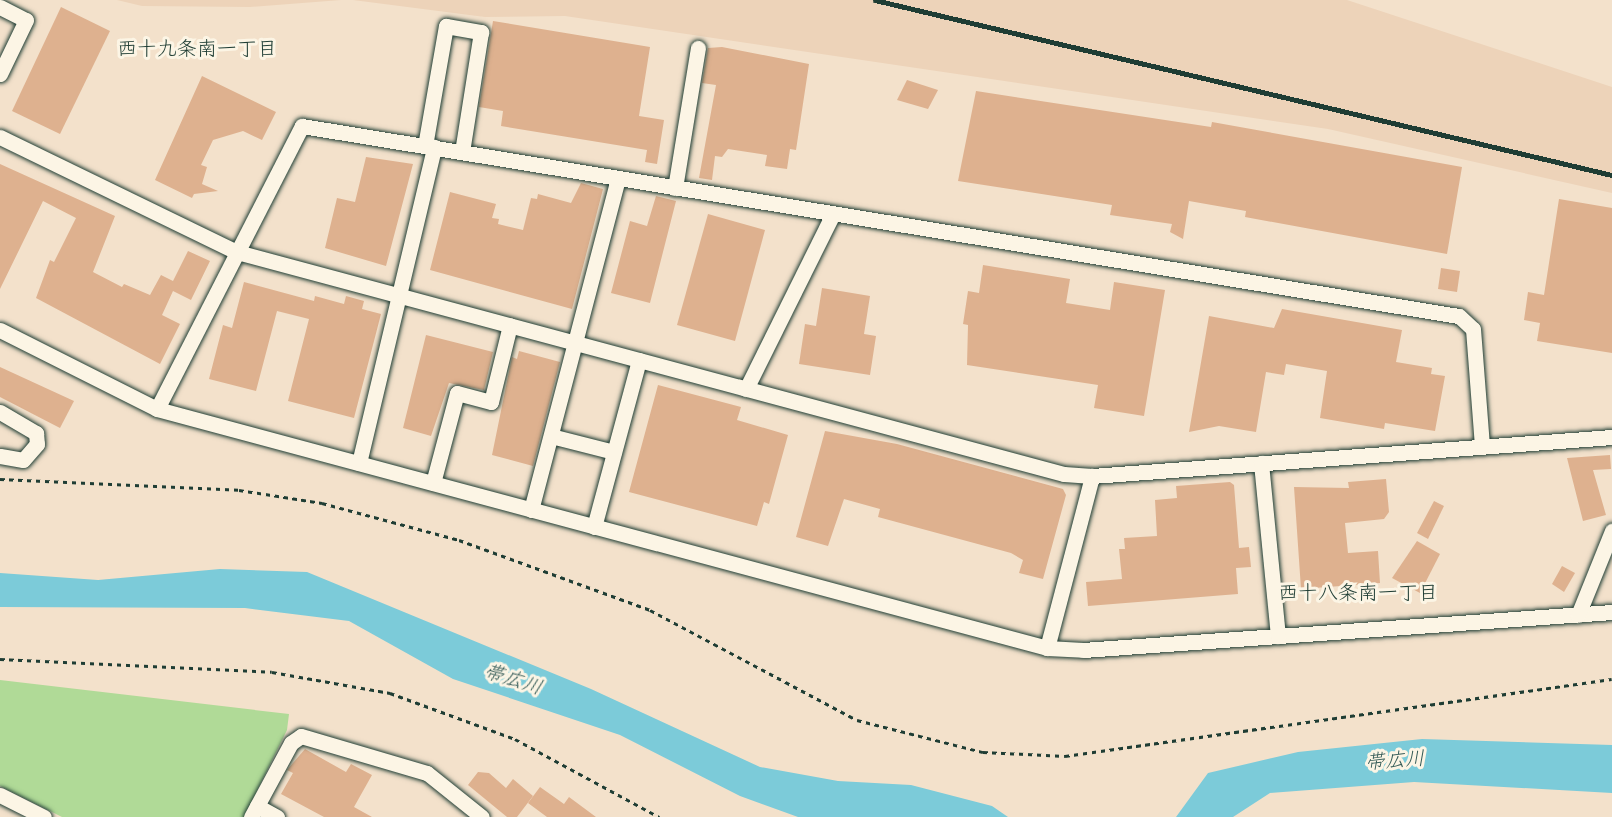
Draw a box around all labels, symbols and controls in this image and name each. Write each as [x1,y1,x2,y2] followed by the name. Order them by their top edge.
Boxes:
[117,37,277,61] district label: 西十九条南一丁目
[1278,581,1438,605] district label: 西十八条南一丁目
[481,659,545,701] water label: 帯広川
[1364,747,1426,775] water label: 帯広川

